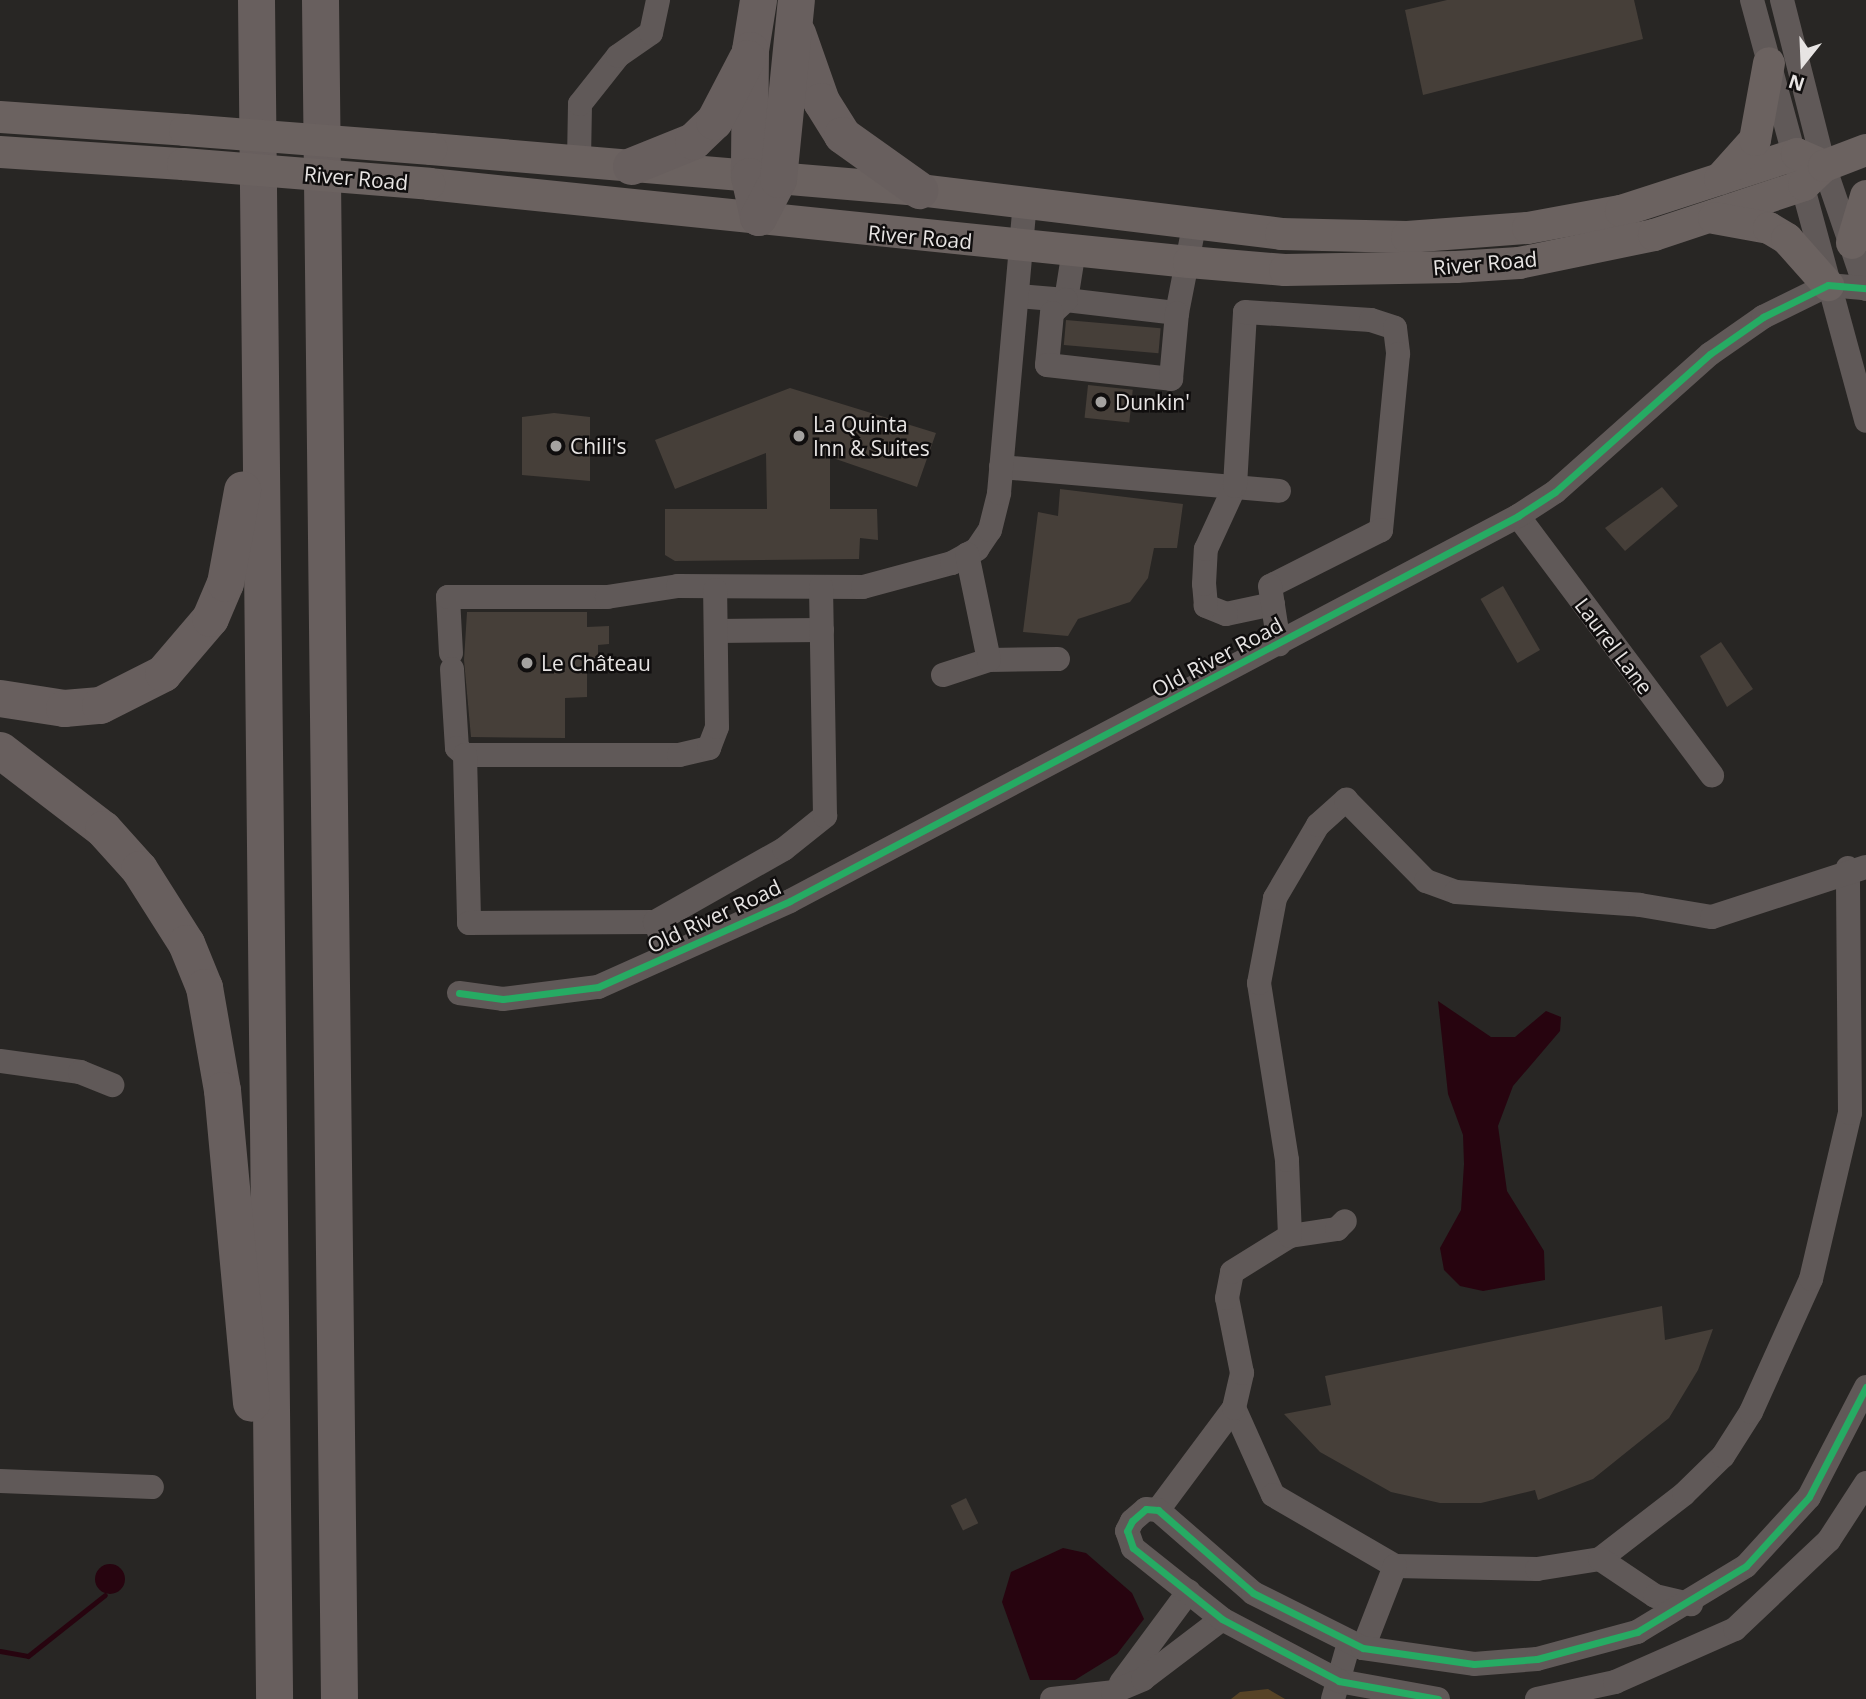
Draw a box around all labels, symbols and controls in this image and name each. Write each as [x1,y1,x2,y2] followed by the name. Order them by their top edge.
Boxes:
[1768,28,1838,98] north arrow
[1785,68,1808,98] text: N
[303,161,409,195] street label: River Road
[867,220,973,254] street label: River Road
[1432,246,1538,280] street label: River Road
[1115,389,1190,415] place label: Dunkin'
[1093,394,1109,410] marker: Dunkin'
[813,411,930,461] place label: La Quinta Inn & Suites
[791,428,807,444] marker: La Quinta Inn & Suites
[570,433,627,459] place label: Chili's
[548,438,564,454] marker: Chili's
[1570,593,1658,699] street label: Laurel Lane
[1147,612,1287,702] street label: Old River Road
[541,650,651,676] place label: Le Château
[519,655,535,671] marker: Le Château
[643,874,785,958] street label: Old River Road

